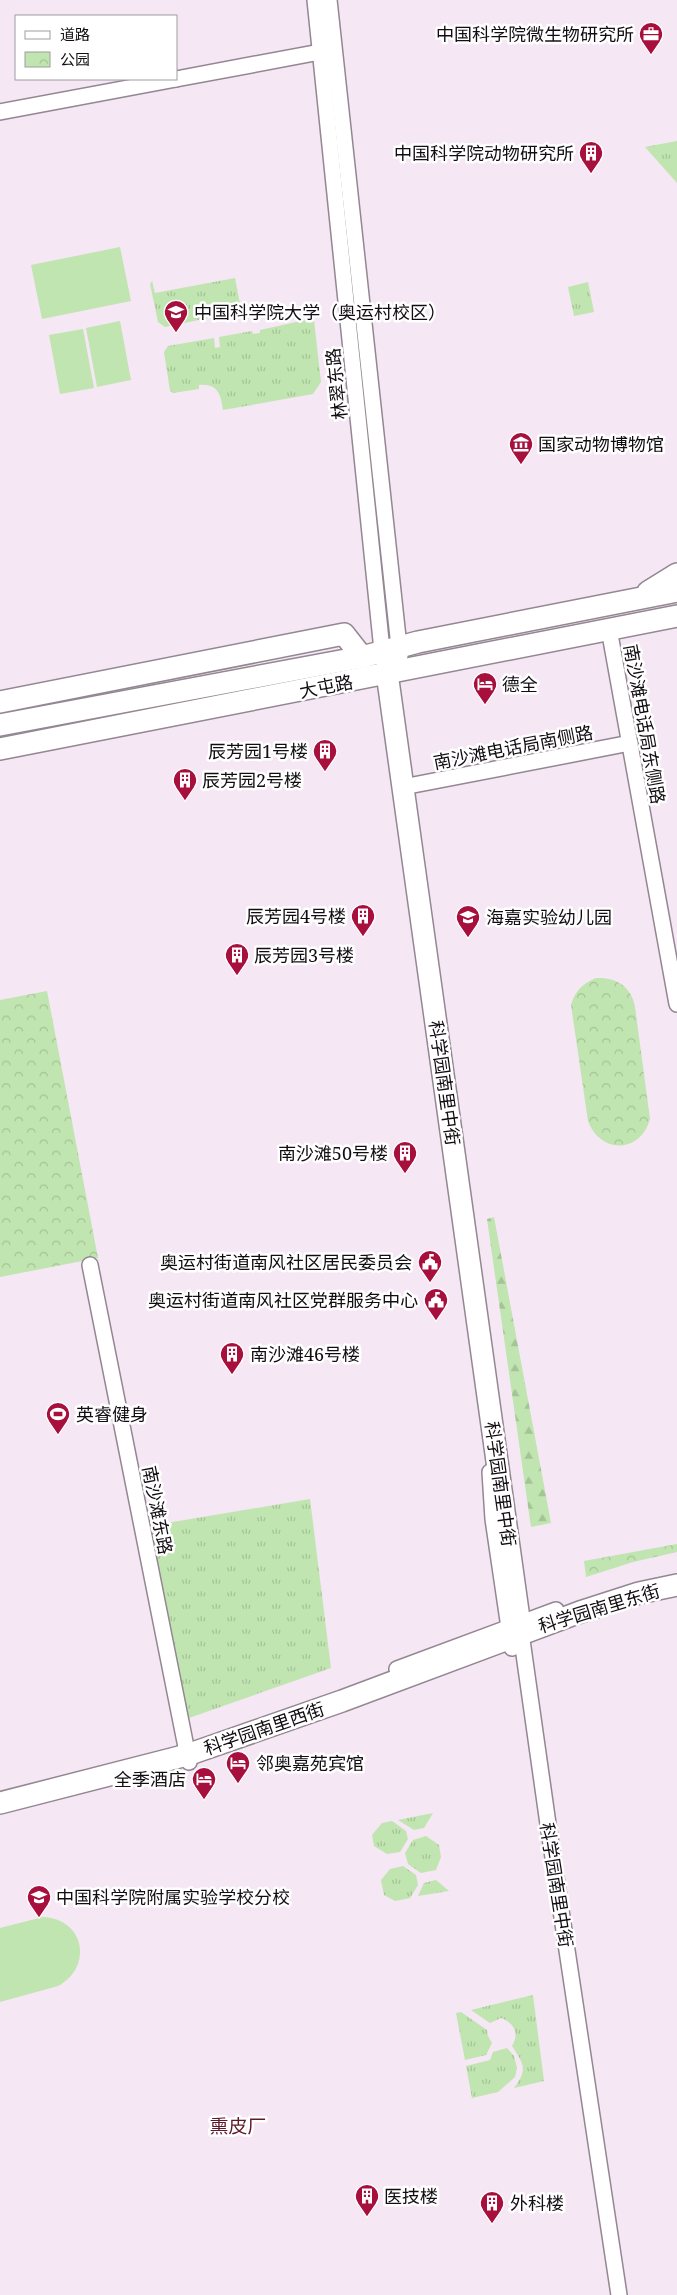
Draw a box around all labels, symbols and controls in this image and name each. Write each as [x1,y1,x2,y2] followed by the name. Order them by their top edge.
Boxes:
[15,15,178,80] legend
[638,21,664,55] office icon: 中国科学院微生物研究所
[436,22,634,46] place label: 中国科学院微生物研究所
[60,24,90,44] text: 道路
[60,49,90,69] text: 公园
[578,140,604,174] building icon: 中国科学院动物研究所
[394,141,574,165] place label: 中国科学院动物研究所
[163,299,189,333] school or university icon: 中国科学院大学（奥运村校区）
[194,300,446,324] place label: 中国科学院大学（奥运村校区）
[320,347,352,421] street label: 林翠东路
[508,431,534,465] museum icon: 国家动物博物馆
[538,432,664,456] place label: 国家动物博物馆
[619,642,671,806] street label: 南沙滩电话局东侧路
[297,669,355,703] street label: 大屯路
[472,671,498,705] hotel icon: 德全
[502,672,538,696] place label: 德全
[431,720,595,774] street label: 南沙滩电话局南侧路
[312,738,338,772] building icon: 辰芳园1号楼
[208,739,308,763] place label: 辰芳园1号楼
[172,767,198,801] building icon: 辰芳园2号楼
[202,768,302,792] place label: 辰芳园2号楼
[350,903,376,937] building icon: 辰芳园4号楼
[246,904,346,928] place label: 辰芳园4号楼
[455,904,481,938] school or university icon: 海嘉实验幼儿园
[486,905,612,929] place label: 海嘉实验幼儿园
[224,942,250,976] building icon: 辰芳园3号楼
[254,943,354,967] place label: 辰芳园3号楼
[424,1019,466,1147] street label: 科学园南里中街
[392,1140,418,1174] building icon: 南沙滩50号楼
[278,1141,388,1165] place label: 南沙滩50号楼
[417,1249,443,1283] public building icon: 奥运村街道南风社区居民委员会
[160,1250,412,1274] place label: 奥运村街道南风社区居民委员会
[423,1287,449,1321] public building icon: 奥运村街道南风社区党群服务中心
[148,1288,418,1312] place label: 奥运村街道南风社区党群服务中心
[219,1341,245,1375] building icon: 南沙滩46号楼
[250,1342,360,1366] place label: 南沙滩46号楼
[45,1401,71,1435] sports icon: 英睿健身
[76,1402,148,1426] place label: 英睿健身
[480,1420,522,1548] street label: 科学园南里中街
[138,1464,178,1556] street label: 南沙滩东路
[535,1578,663,1638] street label: 科学园南里东街
[201,1696,327,1760] street label: 科学园南里西街
[225,1750,251,1784] hotel icon: 邻奥嘉苑宾馆
[256,1751,364,1775] place label: 邻奥嘉苑宾馆
[191,1766,217,1800] hotel icon: 全季酒店
[114,1767,186,1791] place label: 全季酒店
[535,1821,579,1949] street label: 科学园南里中街
[26,1884,52,1918] school or university icon: 中国科学院附属实验学校分校
[56,1885,290,1909] place label: 中国科学院附属实验学校分校
[209,2113,267,2139] district label: 熏皮厂
[354,2183,380,2217] building icon: 医技楼
[384,2184,438,2208] place label: 医技楼
[479,2190,505,2224] building icon: 外科楼
[510,2191,564,2215] place label: 外科楼

